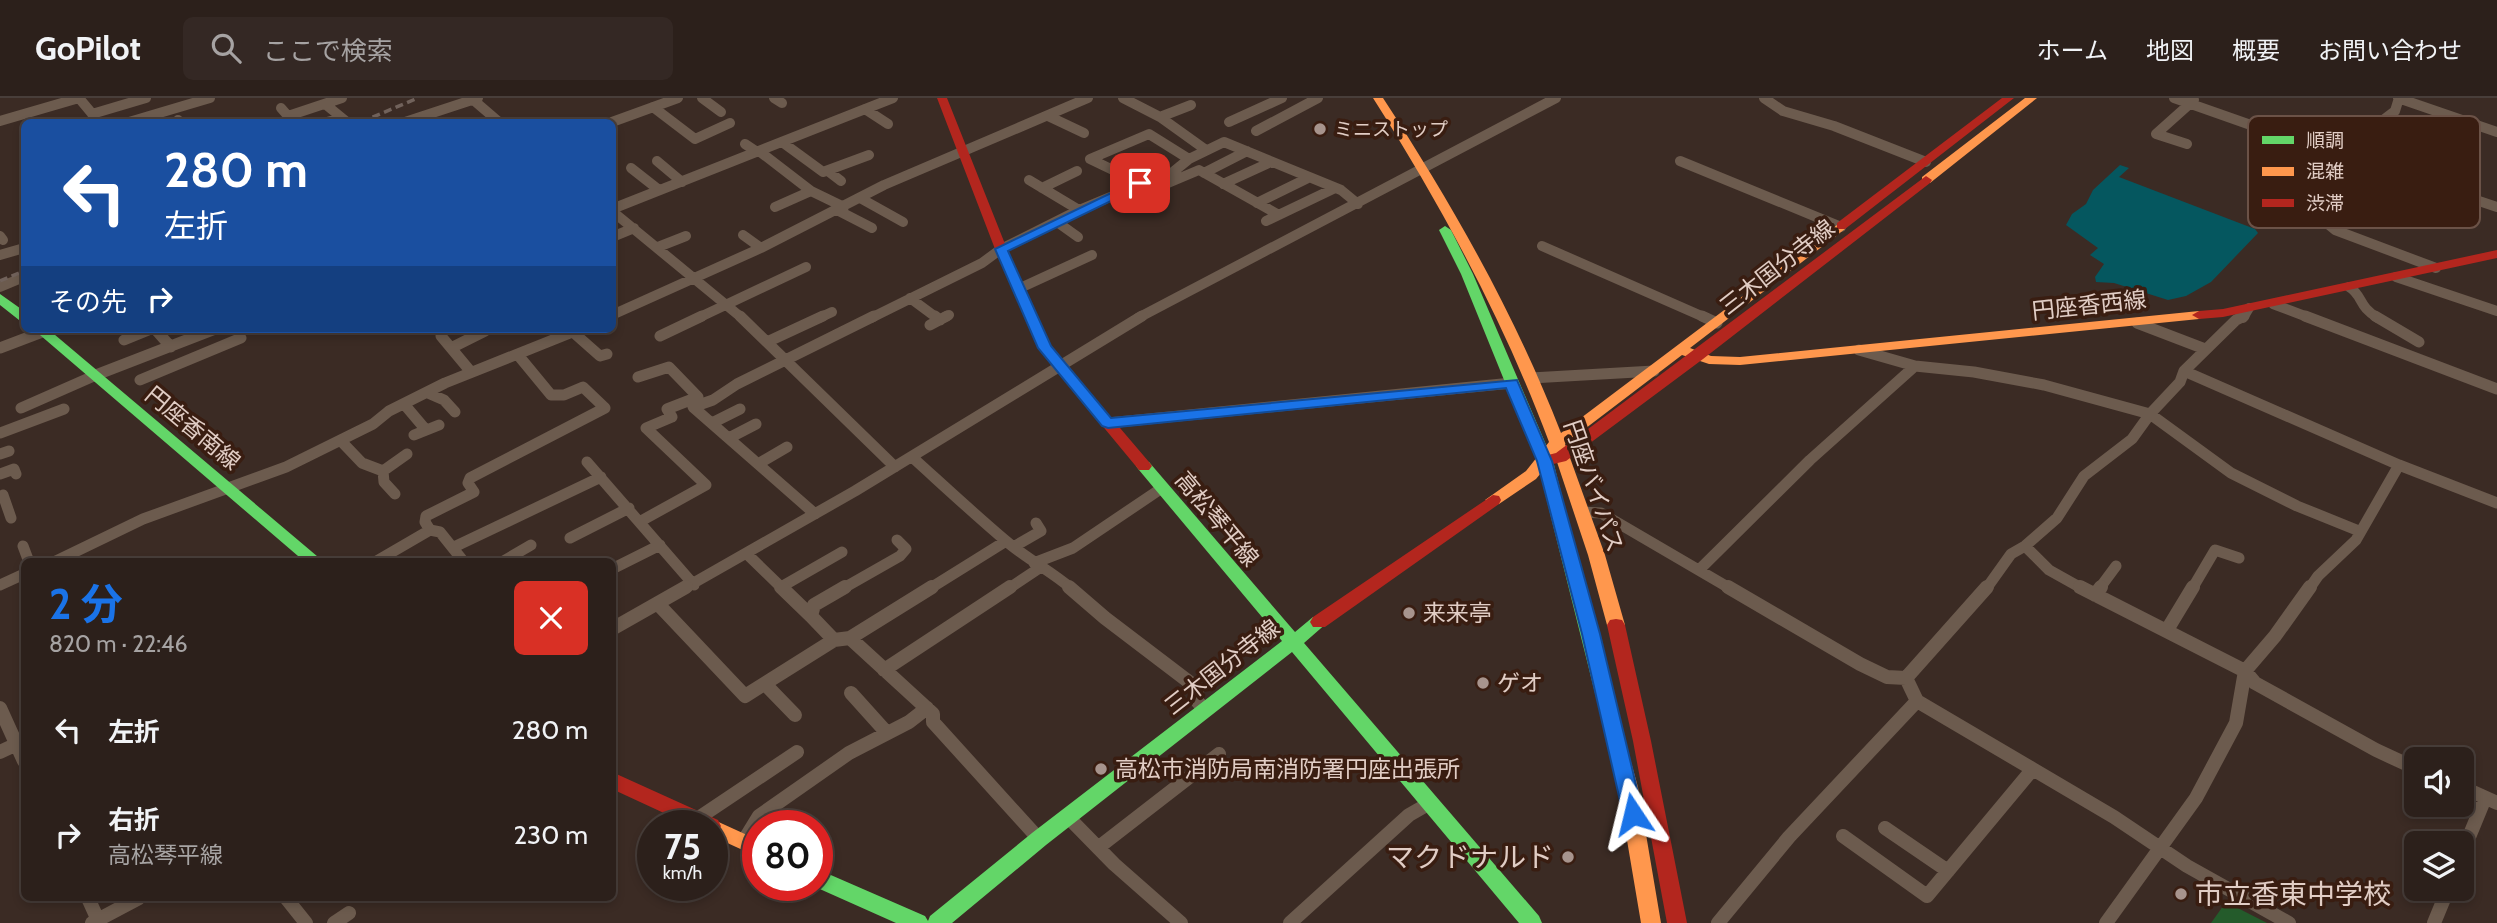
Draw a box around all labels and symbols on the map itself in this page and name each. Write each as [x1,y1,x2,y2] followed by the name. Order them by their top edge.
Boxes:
[2248,116,2480,228] legend
[1334,118,1448,141] place label: ミニストップ
[1312,121,1328,137] marker: ミニストップ
[2306,129,2344,152] text: 順調
[1110,153,1170,213] pin
[2306,160,2344,183] text: 混雑
[2306,192,2344,215] text: 渋滞
[1714,213,1840,321] street label: 三木国分寺線
[2030,285,2148,325] street label: 円座香西線
[140,380,246,476] street label: 円座香南線
[1558,416,1630,556] street label: 円座バイパス
[1169,466,1265,572] street label: 高松琴平線
[1423,599,1492,627] place label: 来来亭
[1401,605,1417,621] marker: 来来亭
[1159,613,1285,721] street label: 三木国分寺線
[1497,669,1543,697] place label: ゲオ
[1475,675,1491,691] marker: ゲオ
[1115,755,1460,783] place label: 高松市消防局南消防署円座出張所
[1093,761,1109,777] marker: 高松市消防局南消防署円座出張所
[1596,777,1670,851] position arrow
[742,810,833,901] speed limit sign: 80
[1386,840,1554,874] place label: マクドナルド
[1560,849,1576,865] marker: マクドナルド
[2195,877,2391,911] place label: 市立香東中学校
[2173,886,2189,902] marker: 市立香東中学校

